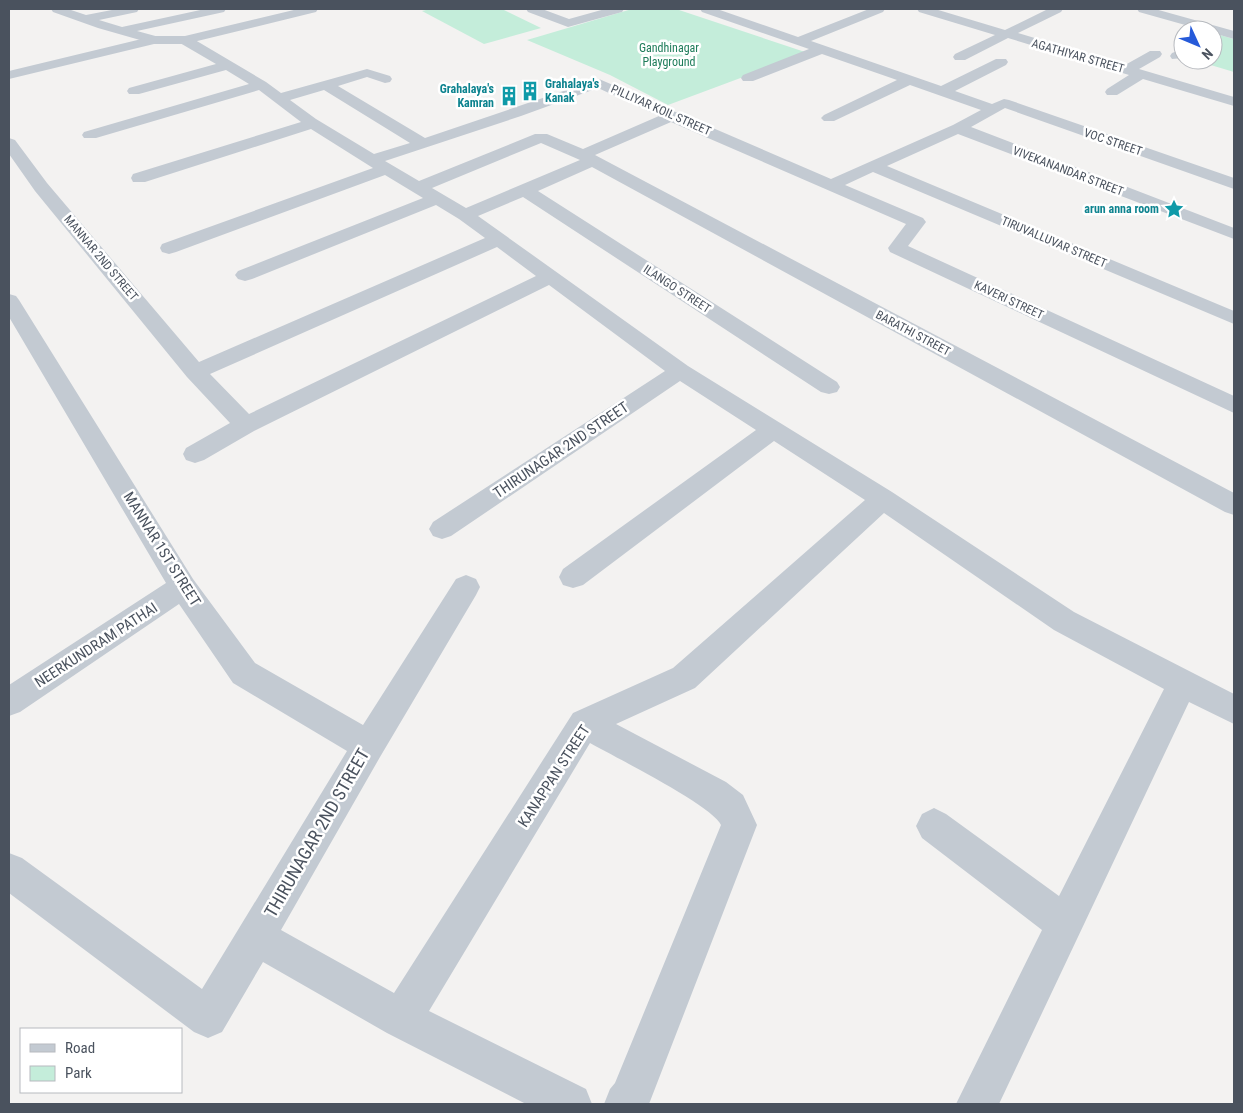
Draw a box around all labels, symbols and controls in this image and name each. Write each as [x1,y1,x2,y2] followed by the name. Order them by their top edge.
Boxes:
[1173,20,1223,70] north arrow
[1030,36,1126,76] street label: AGATHIYAR STREET
[639,41,699,69] park label: Gandhinagar Playground
[1199,45,1216,63] text: N
[545,77,600,105] place label: Grahalaya's Kanak
[519,80,541,102] building icon: Grahalaya's Kanak
[440,82,495,110] place label: Grahalaya's Kamran
[609,82,713,138] street label: PILLIYAR KOIL STREET
[498,85,520,107] building icon: Grahalaya's Kamran
[1082,126,1144,158] street label: VOC STREET
[1011,143,1125,199] street label: VIVEKANANDAR STREET
[1163,198,1185,220] place icon: arun anna room
[1084,202,1159,216] place label: arun anna room
[61,212,141,304] street label: MANNAR 2ND STREET
[999,214,1109,270] street label: TIRUVALLUVAR STREET
[641,262,713,316] street label: ILANGO STREET
[972,278,1046,322] street label: KAVERI STREET
[873,307,953,359] street label: BARATHI STREET
[490,398,632,502] street label: THIRUNAGAR 2ND STREET
[120,488,205,610] street label: MANNAR 1ST STREET
[31,599,161,691] street label: NEERKUNDRAM PATHAI
[514,721,594,831] street label: KANAPPAN STREET
[260,745,373,921] street label: THIRUNAGAR 2ND STREET
[20,1028,182,1093] legend
[65,1039,95,1057] text: Road
[65,1064,92,1082] text: Park

